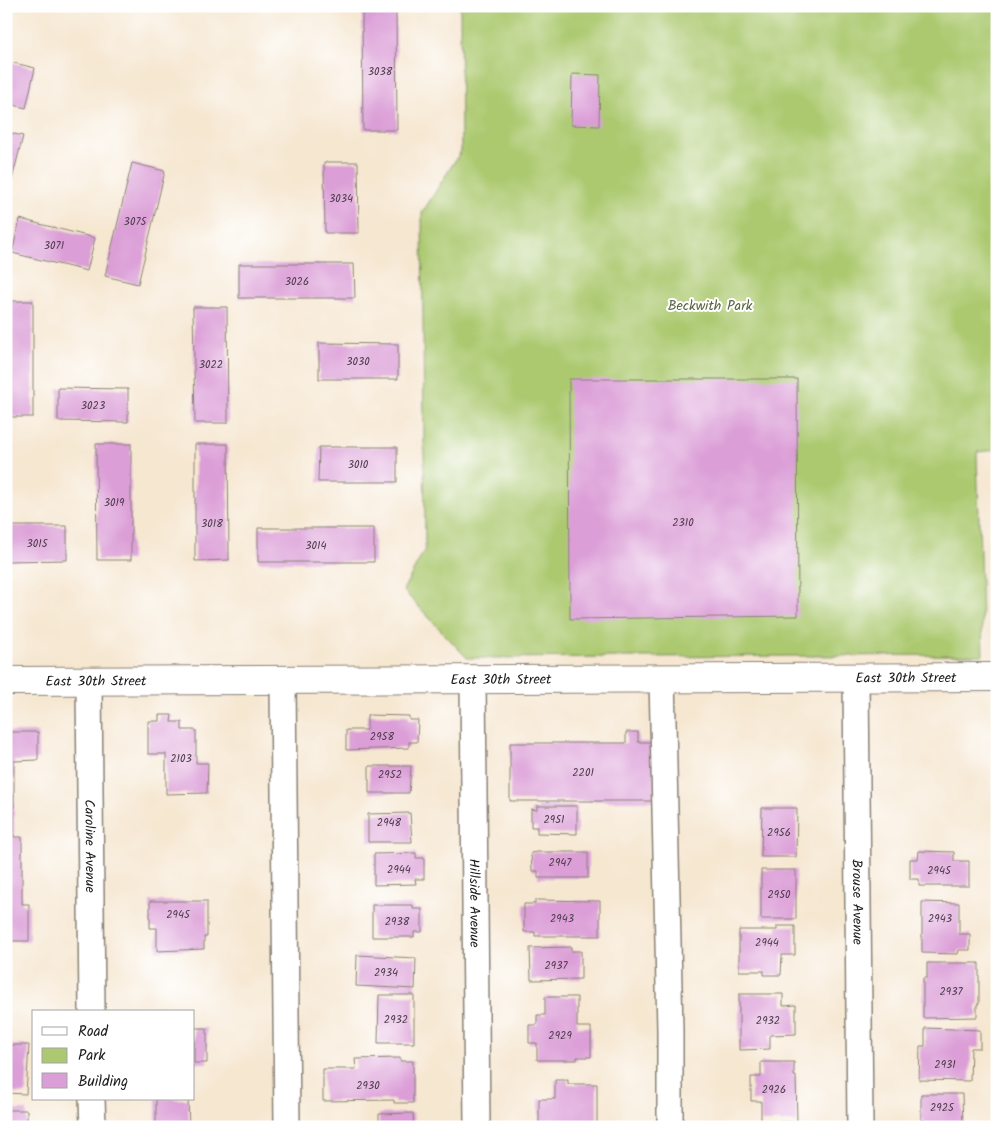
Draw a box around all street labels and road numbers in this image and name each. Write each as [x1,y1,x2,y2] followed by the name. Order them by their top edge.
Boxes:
[855,667,957,690] street label: East 30th Street
[451,669,552,691] street label: East 30th Street
[46,670,147,693] street label: East 30th Street
[78,799,101,893] street label: Caroline Avenue
[463,858,485,948] street label: Hillside Avenue
[846,859,868,946] street label: Brouse Avenue

